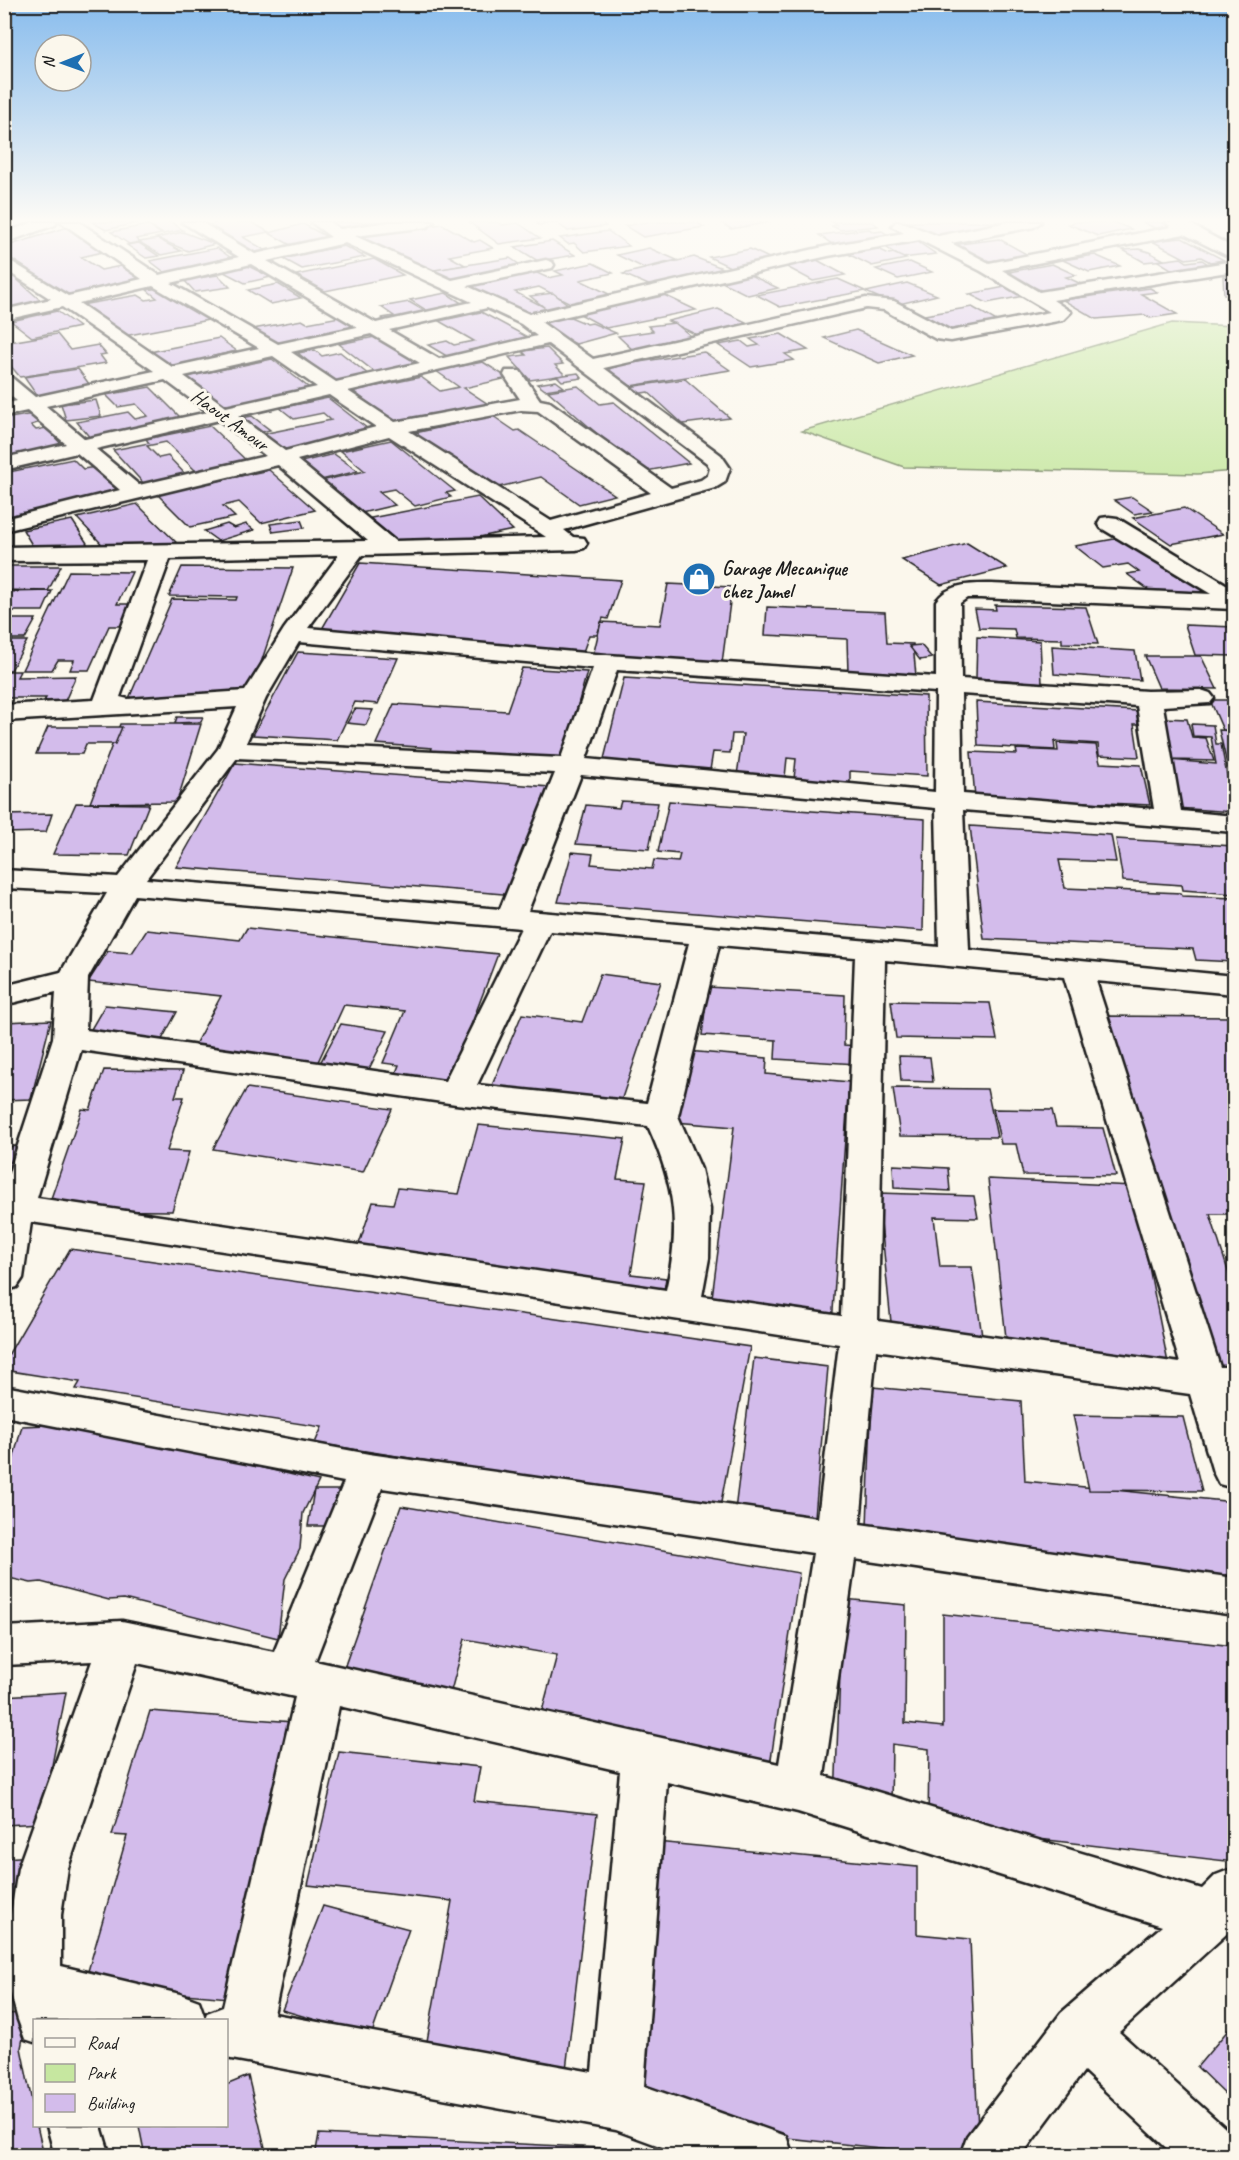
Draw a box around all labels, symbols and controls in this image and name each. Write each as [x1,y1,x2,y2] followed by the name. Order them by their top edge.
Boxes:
[33,33,93,93] north arrow
[39,55,59,68] text: N
[186,383,275,458] street label: Haout Amour
[722,556,848,604] place label: Garage Mecanique chez Jamel
[681,561,717,597] shop icon: Garage Mecanique chez Jamel
[33,2019,228,2127] legend
[87,2032,120,2054] text: Road
[87,2062,117,2084] text: Park
[87,2092,136,2114] text: Building

